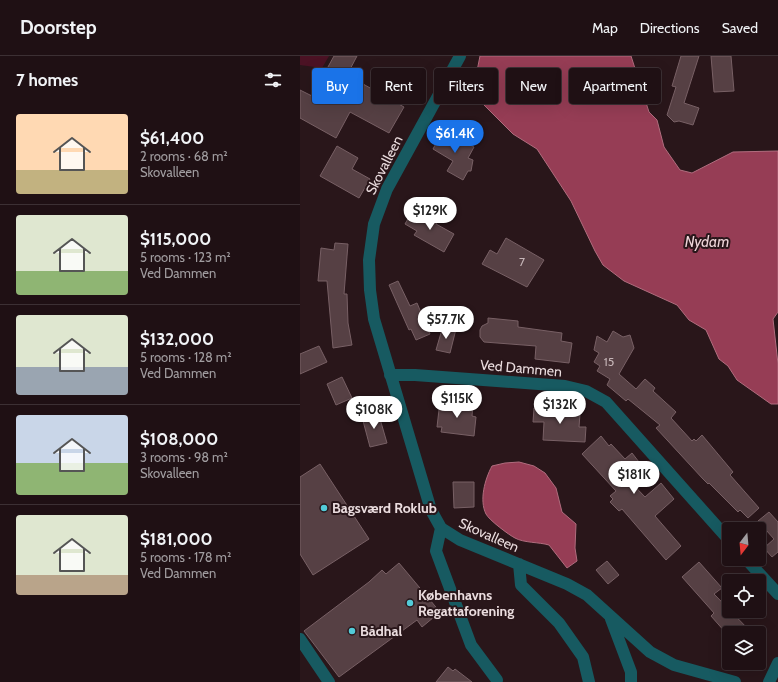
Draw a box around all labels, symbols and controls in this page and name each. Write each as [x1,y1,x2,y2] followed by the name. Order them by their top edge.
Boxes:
[20,16,97,39] text: Doorstep
[592,19,618,37] text: Map
[640,19,700,37] text: Directions
[722,19,758,37] text: Saved
[312,68,363,104] chip: Buy
[371,68,426,104] chip: Rent
[434,68,498,104] chip: Filters
[506,68,561,104] chip: New
[569,68,661,104] chip: Apartment
[262,69,284,91] icon: filters
[16,70,78,90] text: 7 homes
[422,120,488,154] pin: $61.4K
[436,125,474,141] text: $61.4K
[140,128,204,148] text: $61,400
[48,130,96,178] icon: home
[361,132,407,198] street label: Skovalleen
[140,148,228,164] text: 2 rooms · 68 m²
[140,164,199,180] text: Skovalleen
[402,197,458,231] pin: $129K
[413,202,447,218] text: $129K
[140,229,211,249] text: $115,000
[48,231,96,279] icon: home
[685,233,729,251] water label: Nydam
[140,249,231,265] text: 5 rooms · 123 m²
[519,254,525,269] house number: 7
[140,265,216,281] text: Ved Dammen
[413,306,479,340] pin: $57.7K
[427,311,465,327] text: $57.7K
[140,329,214,349] text: $132,000
[48,331,96,379] icon: home
[140,349,232,365] text: 5 rooms · 128 m²
[604,354,614,369] house number: 15
[479,355,563,381] street label: Ved Dammen
[140,365,216,381] text: Ved Dammen
[429,385,485,419] pin: $115K
[441,390,473,406] text: $115K
[532,391,588,425] pin: $132K
[346,396,402,430] pin: $108K
[543,396,577,412] text: $132K
[355,401,393,417] text: $108K
[140,429,218,449] text: $108,000
[48,431,96,479] icon: home
[140,449,228,465] text: 3 rooms · 98 m²
[606,461,662,495] pin: $181K
[140,465,199,481] text: Skovalleen
[617,466,651,482] text: $181K
[332,499,437,517] place label: Bagsværd Roklub
[319,503,329,513] marker: Bagsværd Roklub
[456,514,522,556] street label: Skovalleen
[722,522,766,566] north arrow
[722,522,766,670] map controls
[140,529,212,549] text: $181,000
[48,531,96,579] icon: home
[140,549,231,565] text: 5 rooms · 178 m²
[140,565,216,581] text: Ved Dammen
[722,574,766,618] button: locate
[418,586,514,620] place label: Københavns Regattaforening
[405,598,415,608] marker: Københavns Regattaforening
[360,622,402,640] place label: Bådhal
[347,626,357,636] marker: Bådhal
[722,626,766,670] button: layers

